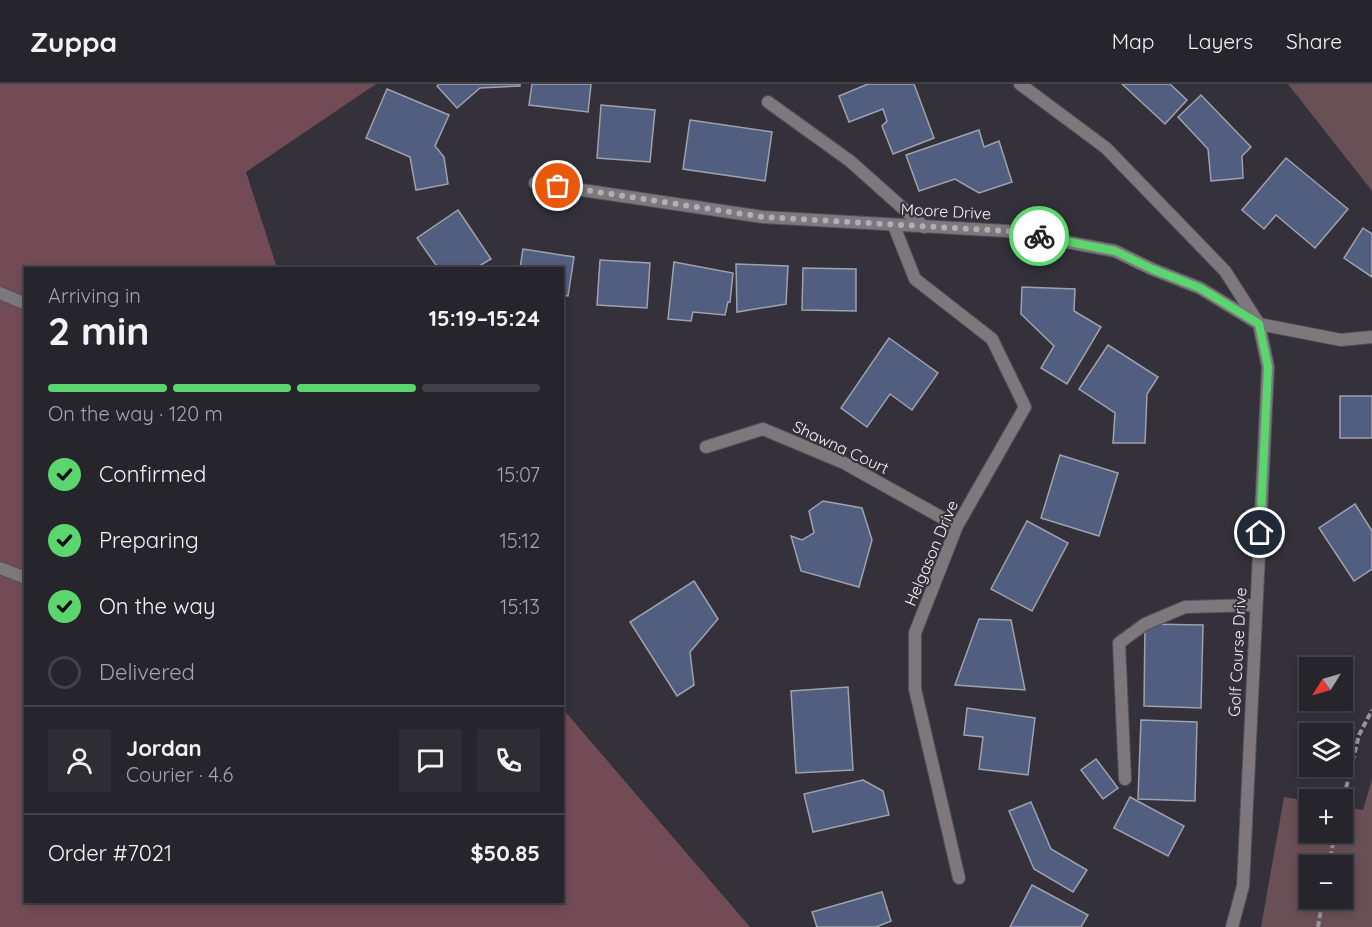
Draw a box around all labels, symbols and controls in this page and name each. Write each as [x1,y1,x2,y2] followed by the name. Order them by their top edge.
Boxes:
[30,24,117,59] text: Zuppa
[1112,28,1155,54] text: Map
[1188,28,1253,54] text: Layers
[1286,28,1342,54] text: Share
[532,160,583,211] pin
[541,169,574,202] icon: bag
[900,199,992,223] street label: Moore Drive
[1009,206,1069,266] courier
[1023,220,1056,253] icon: bike
[48,283,141,308] text: Arriving in
[429,304,540,332] text: 15:19–15:24
[48,306,150,355] text: 2 min
[48,401,223,426] text: On the way · 120 m
[790,416,892,478] street label: Shawna Court
[48,458,81,491] icon: check
[99,460,206,488] text: Confirmed
[497,462,540,487] text: 15:07
[900,497,962,609] street label: Helgason Drive
[1234,507,1285,558] pin
[1243,516,1276,549] icon: home
[48,524,81,557] icon: check
[99,526,199,554] text: Preparing
[499,528,540,553] text: 15:12
[1224,587,1250,717] street label: Golf Course Drive
[48,590,81,623] icon: check
[99,592,215,620] text: On the way
[500,594,540,619] text: 15:13
[1299,657,1353,711] north arrow
[1299,657,1353,909] map controls
[99,658,195,686] text: Delivered
[1299,723,1353,777] button: layers
[48,729,111,792] button: person
[399,729,462,792] button: chat
[477,729,540,792] button: phone
[126,734,202,762] text: Jordan
[126,762,233,787] text: Courier · 4.6
[1299,789,1353,843] button: +
[48,839,172,867] text: Order #7021
[470,839,540,867] text: $50.85
[1299,855,1353,909] button: −

